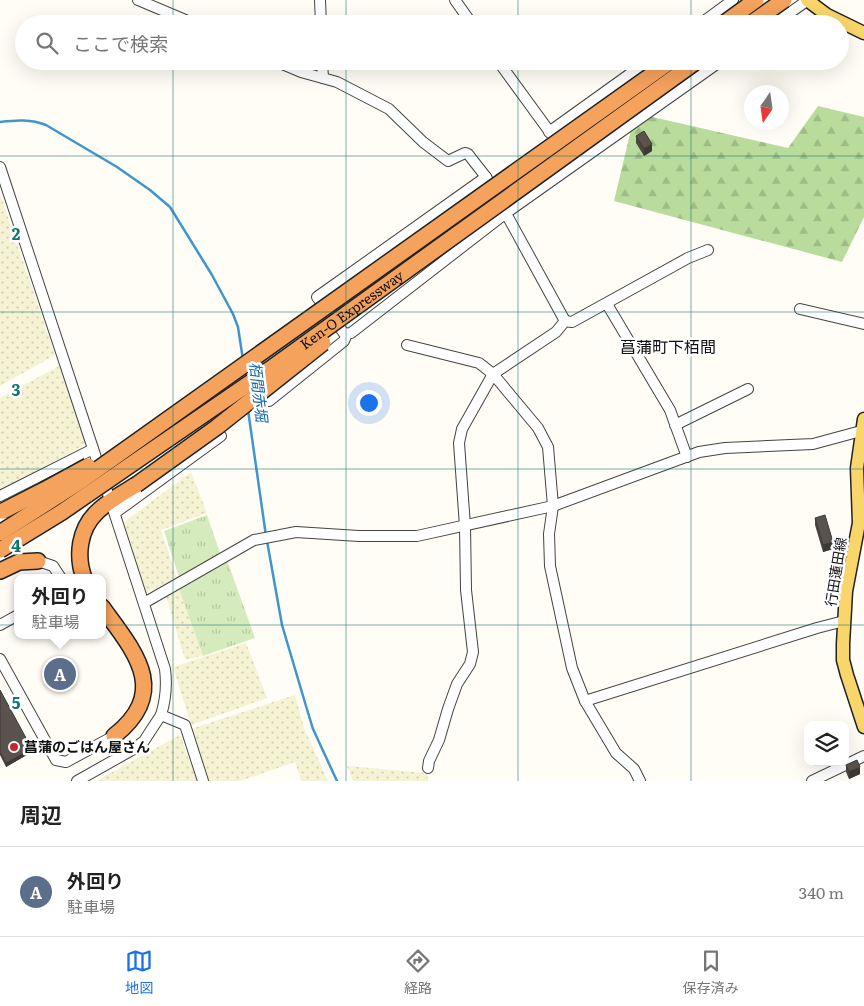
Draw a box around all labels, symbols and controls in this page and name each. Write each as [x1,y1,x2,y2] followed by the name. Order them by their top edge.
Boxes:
[15,15,849,70] search box
[33,29,61,57] icon: search
[73,29,168,57] text: ここで検索
[744,85,789,130] north arrow
[12,221,21,245] text: 2
[295,264,408,353] street label: Ken-O Expressway
[620,334,716,358] district label: 菖蒲町下栢間
[244,361,275,425] water label: 栢間赤堀
[12,377,21,401] text: 3
[356,390,382,416] your location
[11,533,21,557] text: 4
[820,536,850,608] street label: 行田蓮田線
[14,574,106,639] popup
[31,581,89,609] text: 外回り
[31,609,80,633] text: 駐車場
[44,655,76,693] pin: A
[12,690,21,714] text: 5
[804,721,849,766] map controls
[804,721,849,766] button: layers
[24,736,150,756] place label: 菖蒲のごはん屋さん
[8,741,20,753] marker: 菖蒲のごはん屋さん
[20,798,62,829] text: 周辺
[67,866,124,894] text: 外回り
[30,880,42,904] text: A
[799,880,844,904] text: 340 m
[67,894,115,918] text: 駐車場
[125,947,153,997] tab: 地図
[404,947,432,997] tab: 経路
[683,947,739,997] tab: 保存済み

